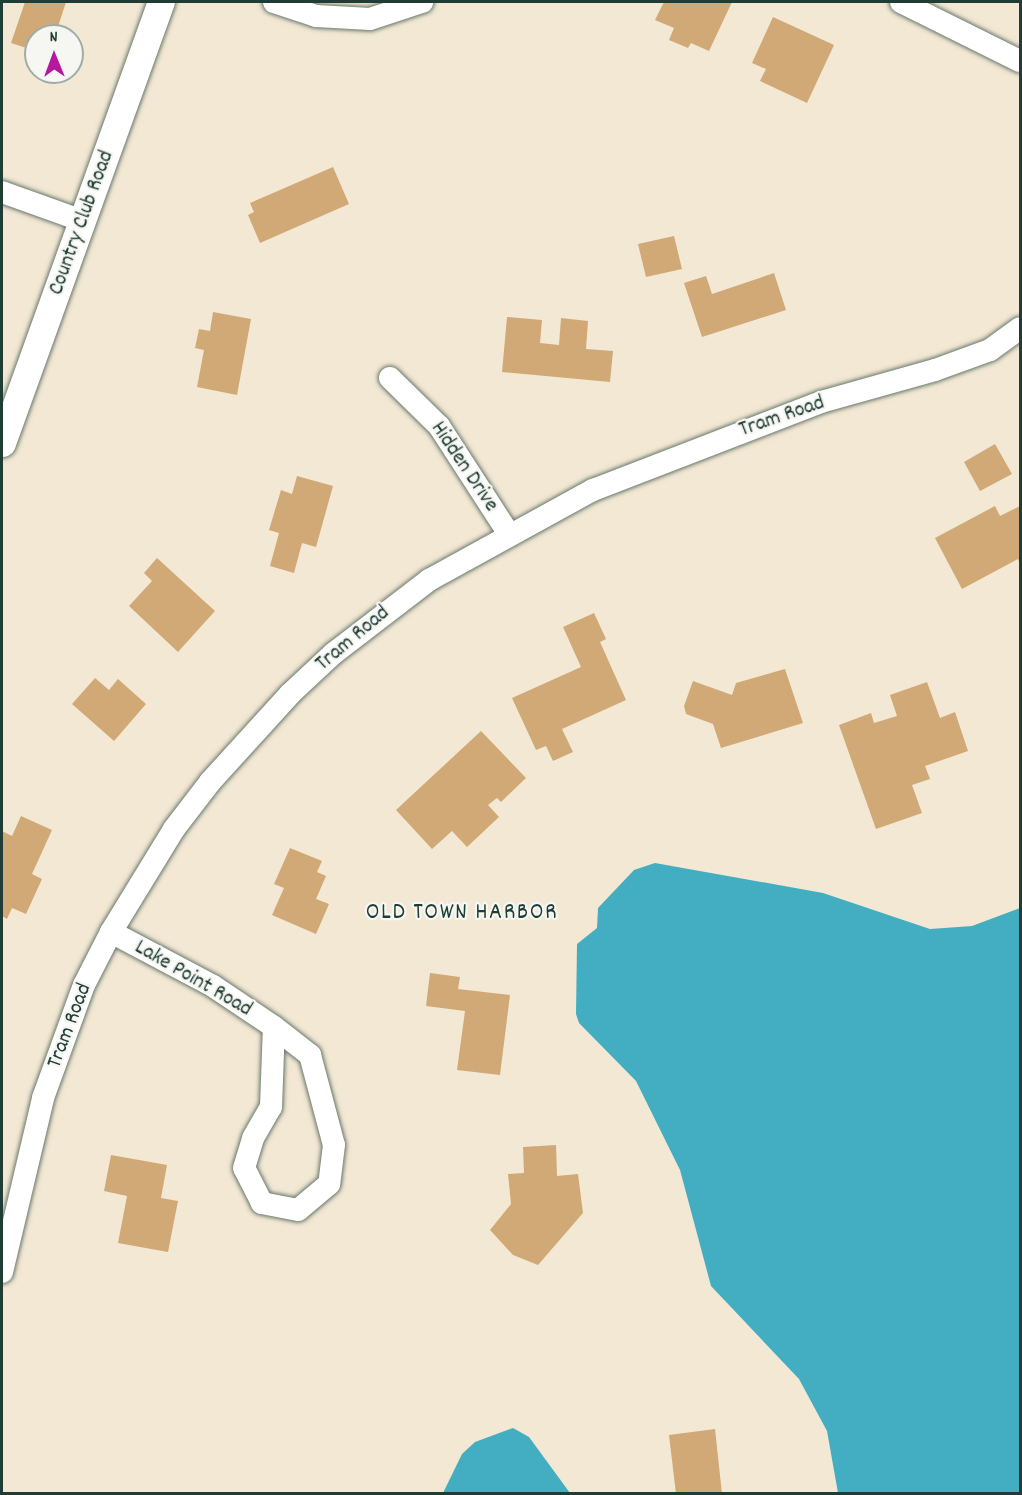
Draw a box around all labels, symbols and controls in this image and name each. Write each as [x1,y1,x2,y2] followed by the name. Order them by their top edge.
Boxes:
[24,24,84,84] north arrow
[50,26,58,49] text: N
[44,147,120,299] street label: Country Club Road
[736,390,828,444] street label: Tram Road
[424,417,504,517] street label: Hidden Drive
[311,600,395,678] street label: Tram Road
[366,900,558,928] district label: OLD TOWN HARBOR
[130,935,256,1023] street label: Lake Point Road
[42,980,98,1072] street label: Tram Road

